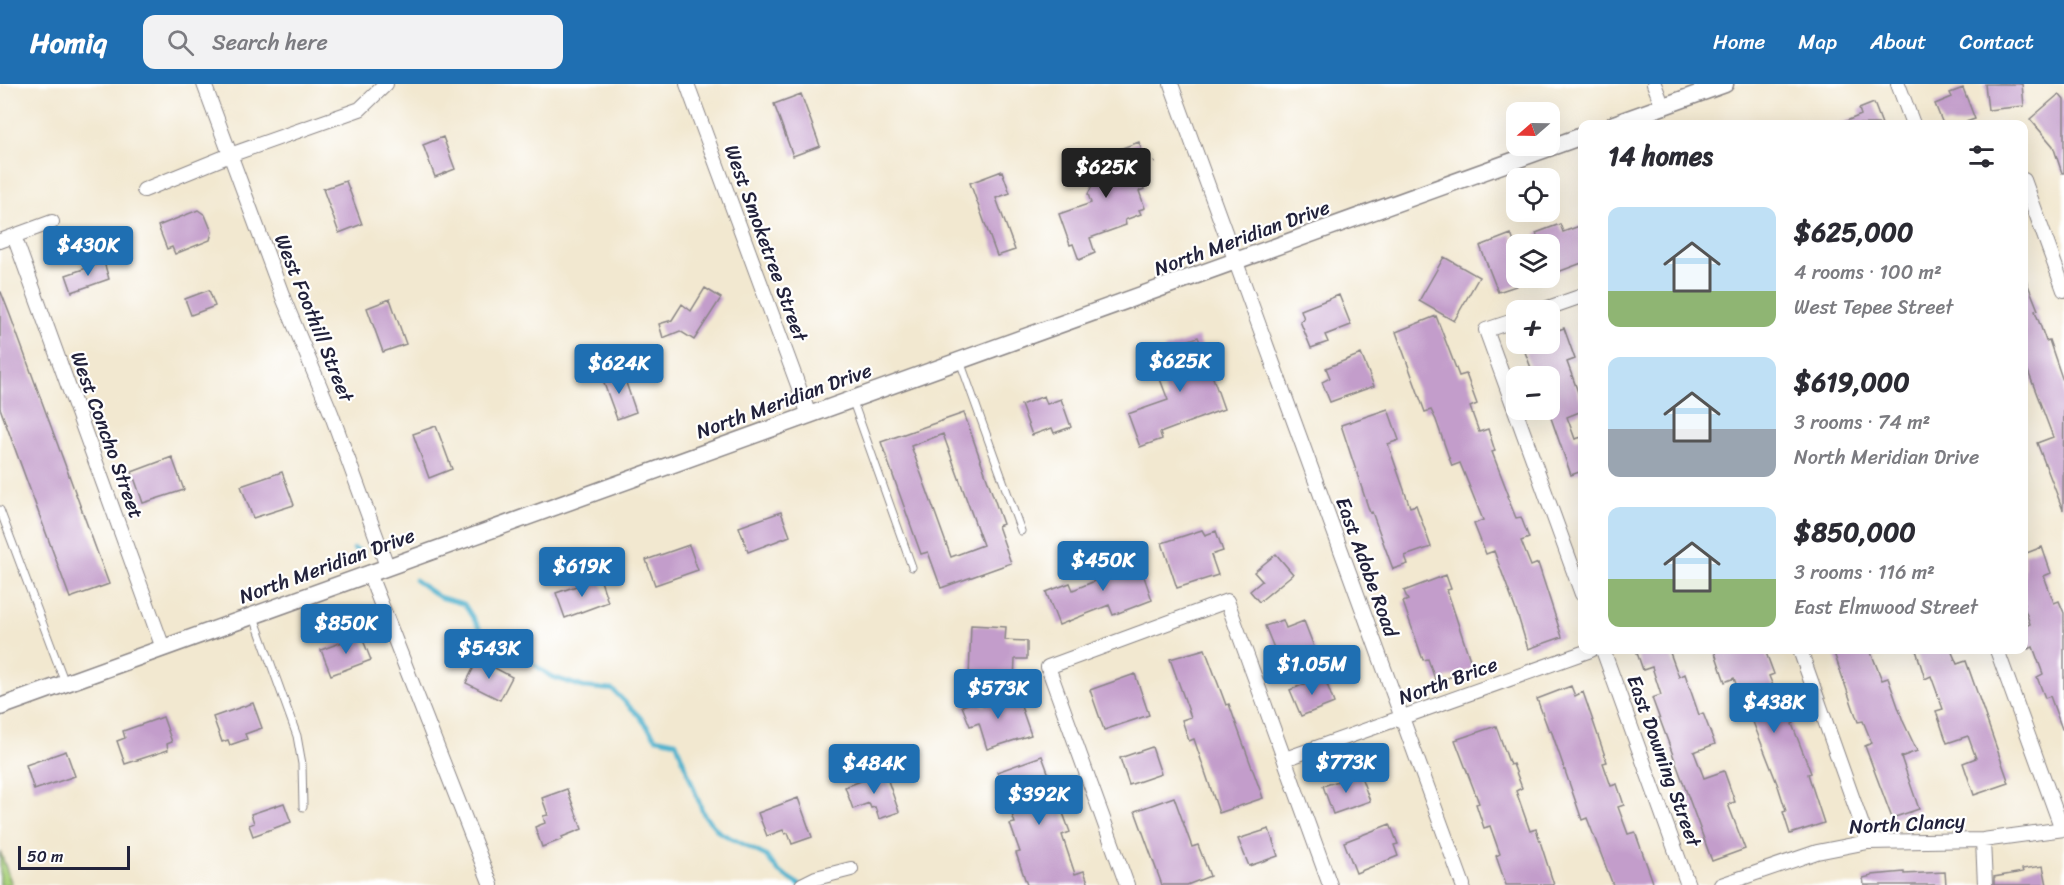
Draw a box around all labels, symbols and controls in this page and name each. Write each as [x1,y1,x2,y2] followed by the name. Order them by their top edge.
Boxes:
[143,15,563,69] search box
[30,18,107,67] text: Homiq
[212,23,328,62] text: Search here
[1713,23,1765,61] text: Home
[1798,23,1837,61] text: Map
[1870,23,1927,61] text: About
[1960,23,2034,61] text: Contact
[164,26,197,59] icon: search
[1506,102,1560,156] north arrow
[1506,102,1560,420] map controls
[1608,133,1713,179] text: 14 homes
[714,140,818,347] street label: West Smoketree Street
[1965,140,1998,173] icon: filters
[1064,148,1148,199] pin: $625K
[1076,150,1136,185] text: $625K
[1506,168,1560,222] button: locate
[1149,190,1335,286] street label: North Meridian Drive
[1794,209,1913,255] text: $625,000
[46,226,130,277] pin: $430K
[57,228,119,263] text: $430K
[264,229,364,408] street label: West Foothill Street
[1656,231,1728,303] icon: home
[1506,234,1560,288] button: layers
[1794,255,1942,290] text: 4 rooms · 100 m²
[1794,290,1953,325] text: West Tepee Street
[1506,300,1560,354] button: +
[1138,342,1222,393] pin: $625K
[577,344,661,395] pin: $624K
[1150,344,1210,379] text: $625K
[60,346,154,524] street label: West Concho Street
[588,346,650,381] text: $624K
[691,353,877,449] street label: North Meridian Drive
[1794,359,1910,405] text: $619,000
[1506,366,1560,420] button: −
[1656,381,1728,453] icon: home
[1794,405,1930,440] text: 3 rooms · 74 m²
[1794,440,1979,475] text: North Meridian Drive
[1325,492,1409,643] street label: East Adobe Road
[1794,509,1916,555] text: $850,000
[234,518,420,614] street label: North Meridian Drive
[1656,531,1728,603] icon: home
[1061,541,1145,592] pin: $450K
[1072,543,1134,578] text: $450K
[540,547,624,598] pin: $619K
[553,549,611,584] text: $619K
[1794,555,1935,590] text: 3 rooms · 116 m²
[1794,590,1978,625] text: East Elmwood Street
[304,604,388,655] pin: $850K
[315,606,377,641] text: $850K
[447,629,531,680] pin: $543K
[458,631,520,666] text: $543K
[1263,645,1361,696] pin: $1.05M
[1277,647,1347,682] text: $1.05M
[1393,647,1503,715] street label: North Brice
[956,669,1040,720] pin: $573K
[1617,670,1712,853] street label: East Downing Street
[968,671,1028,706] text: $573K
[1732,683,1816,734] pin: $438K
[1743,685,1805,720] text: $438K
[1304,743,1388,794] pin: $773K
[832,744,916,795] pin: $484K
[1316,745,1376,780] text: $773K
[843,746,905,781] text: $484K
[997,775,1081,826] pin: $392K
[1009,777,1069,812] text: $392K
[1848,803,1966,845] street label: North Clancy
[27,842,63,871] text: 50 m
[18,843,130,870] scale bar

